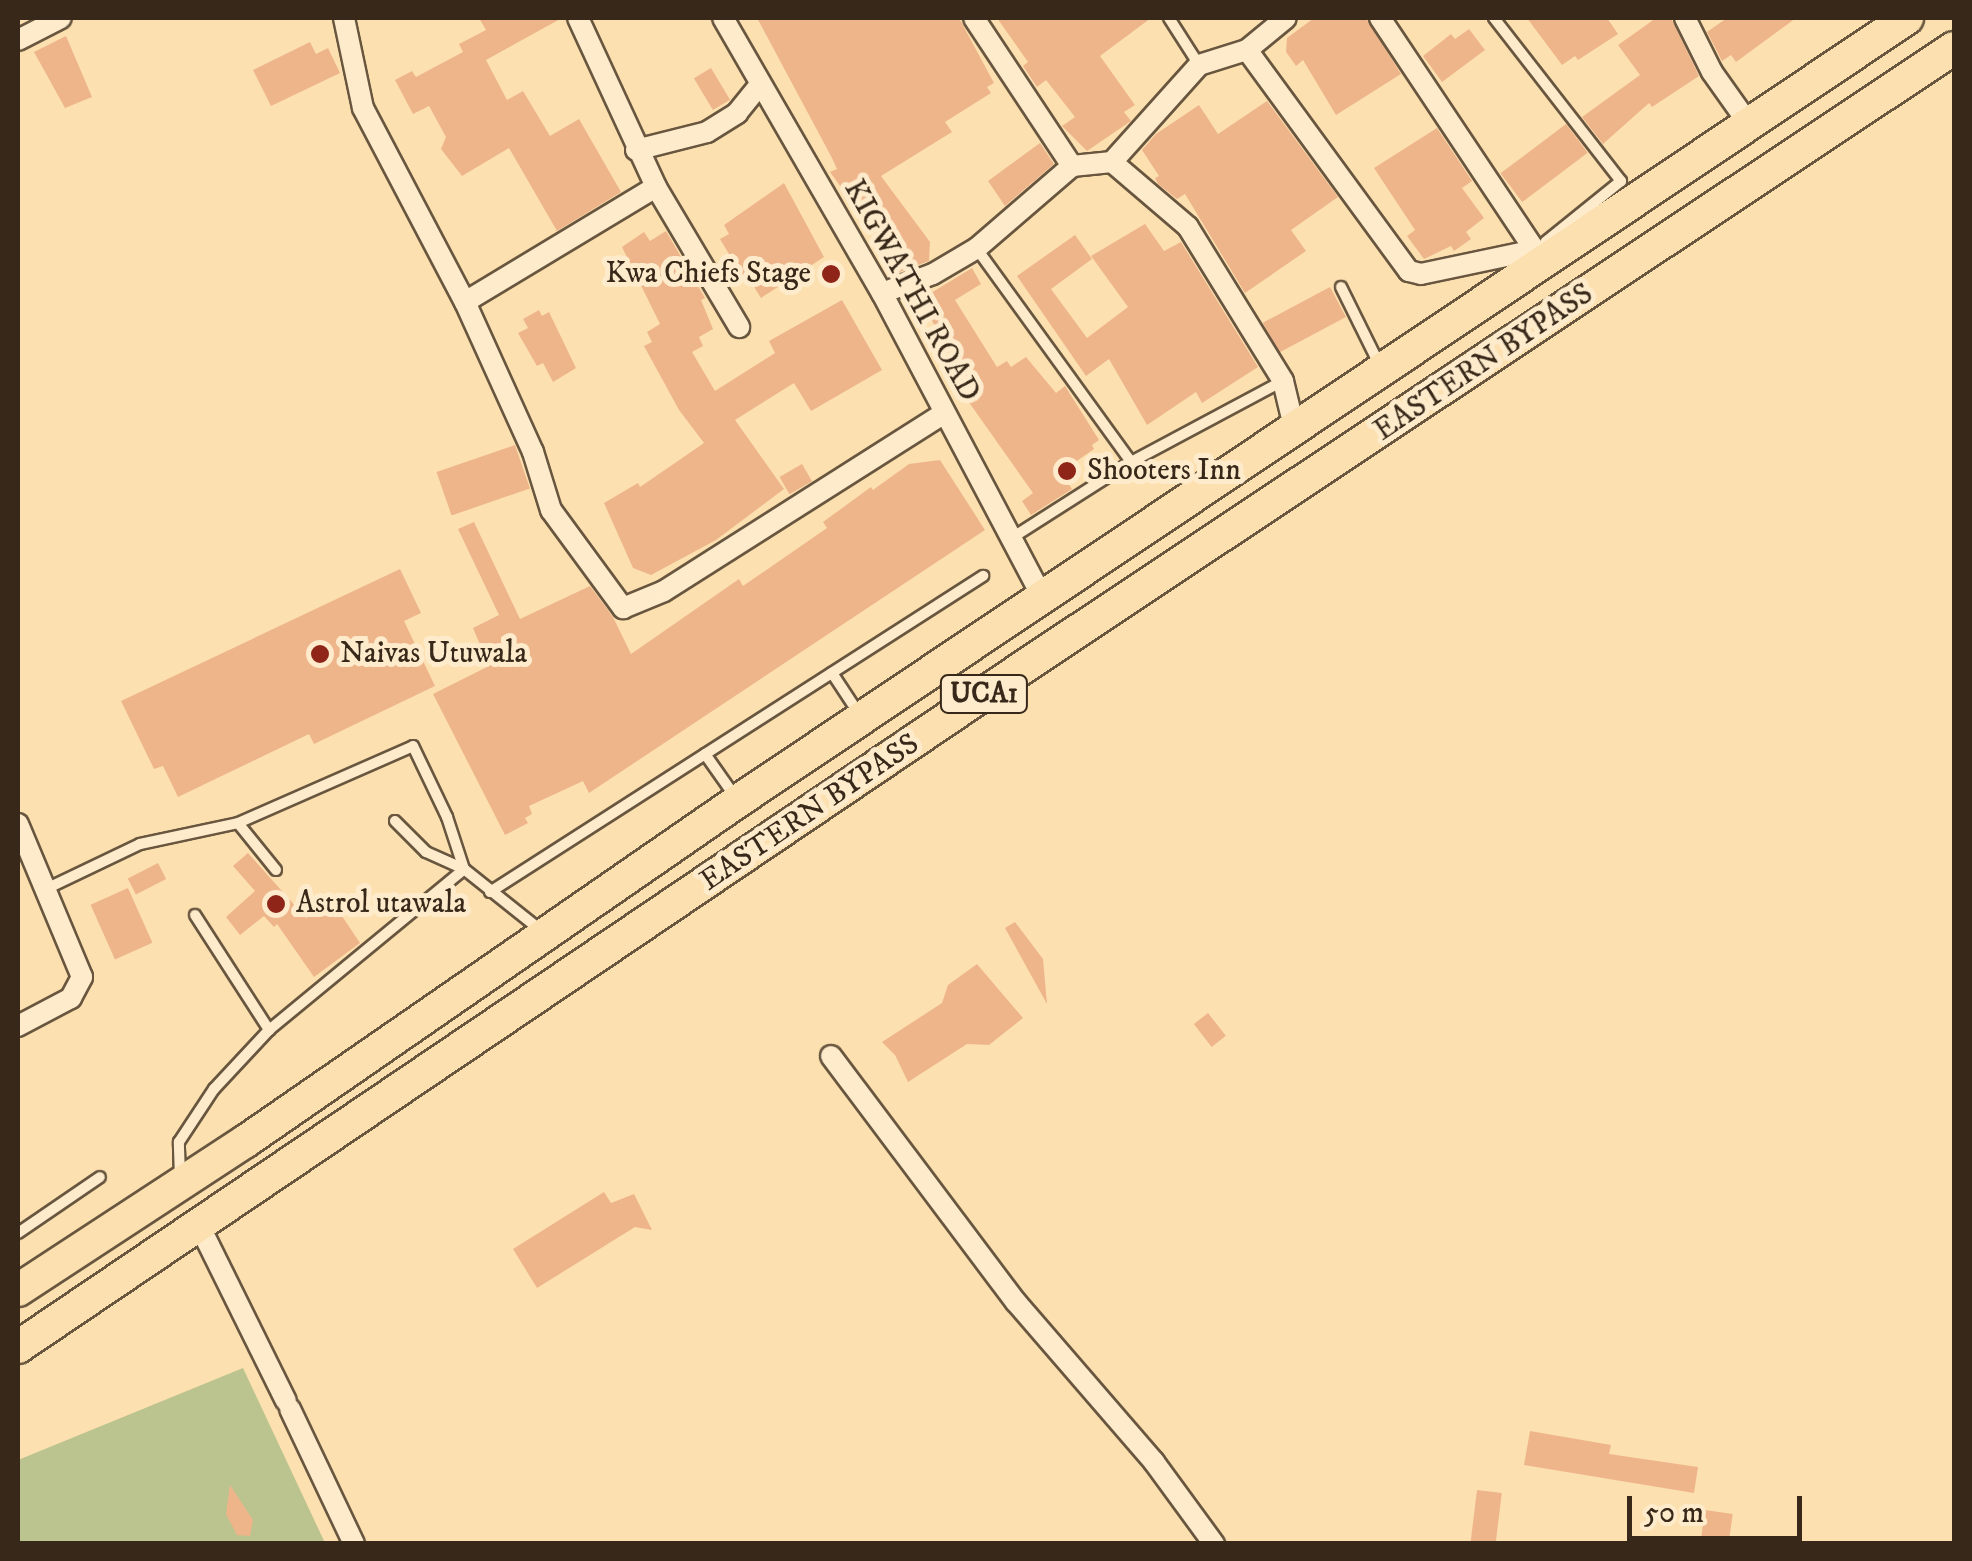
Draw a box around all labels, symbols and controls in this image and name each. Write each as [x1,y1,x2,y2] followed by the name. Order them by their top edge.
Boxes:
[835,174,987,408] street label: KIGWATHI ROAD
[606,256,811,292] place label: Kwa Chiefs Stage
[820,263,842,285] marker: Kwa Chiefs Stage
[1368,276,1600,450] street label: EASTERN BYPASS
[1087,453,1241,489] place label: Shooters Inn
[1056,460,1078,482] marker: Shooters Inn
[340,636,527,672] place label: Naivas Utuwala
[309,643,331,665] marker: Naivas Utuwala
[939,671,1029,717] road number: UCA1
[694,726,926,900] street label: EASTERN BYPASS
[296,886,466,922] place label: Astrol utawala
[265,893,287,915] marker: Astrol utawala
[1632,1476,1807,1538] scale bar
[1644,1495,1704,1532] text: 50 m

